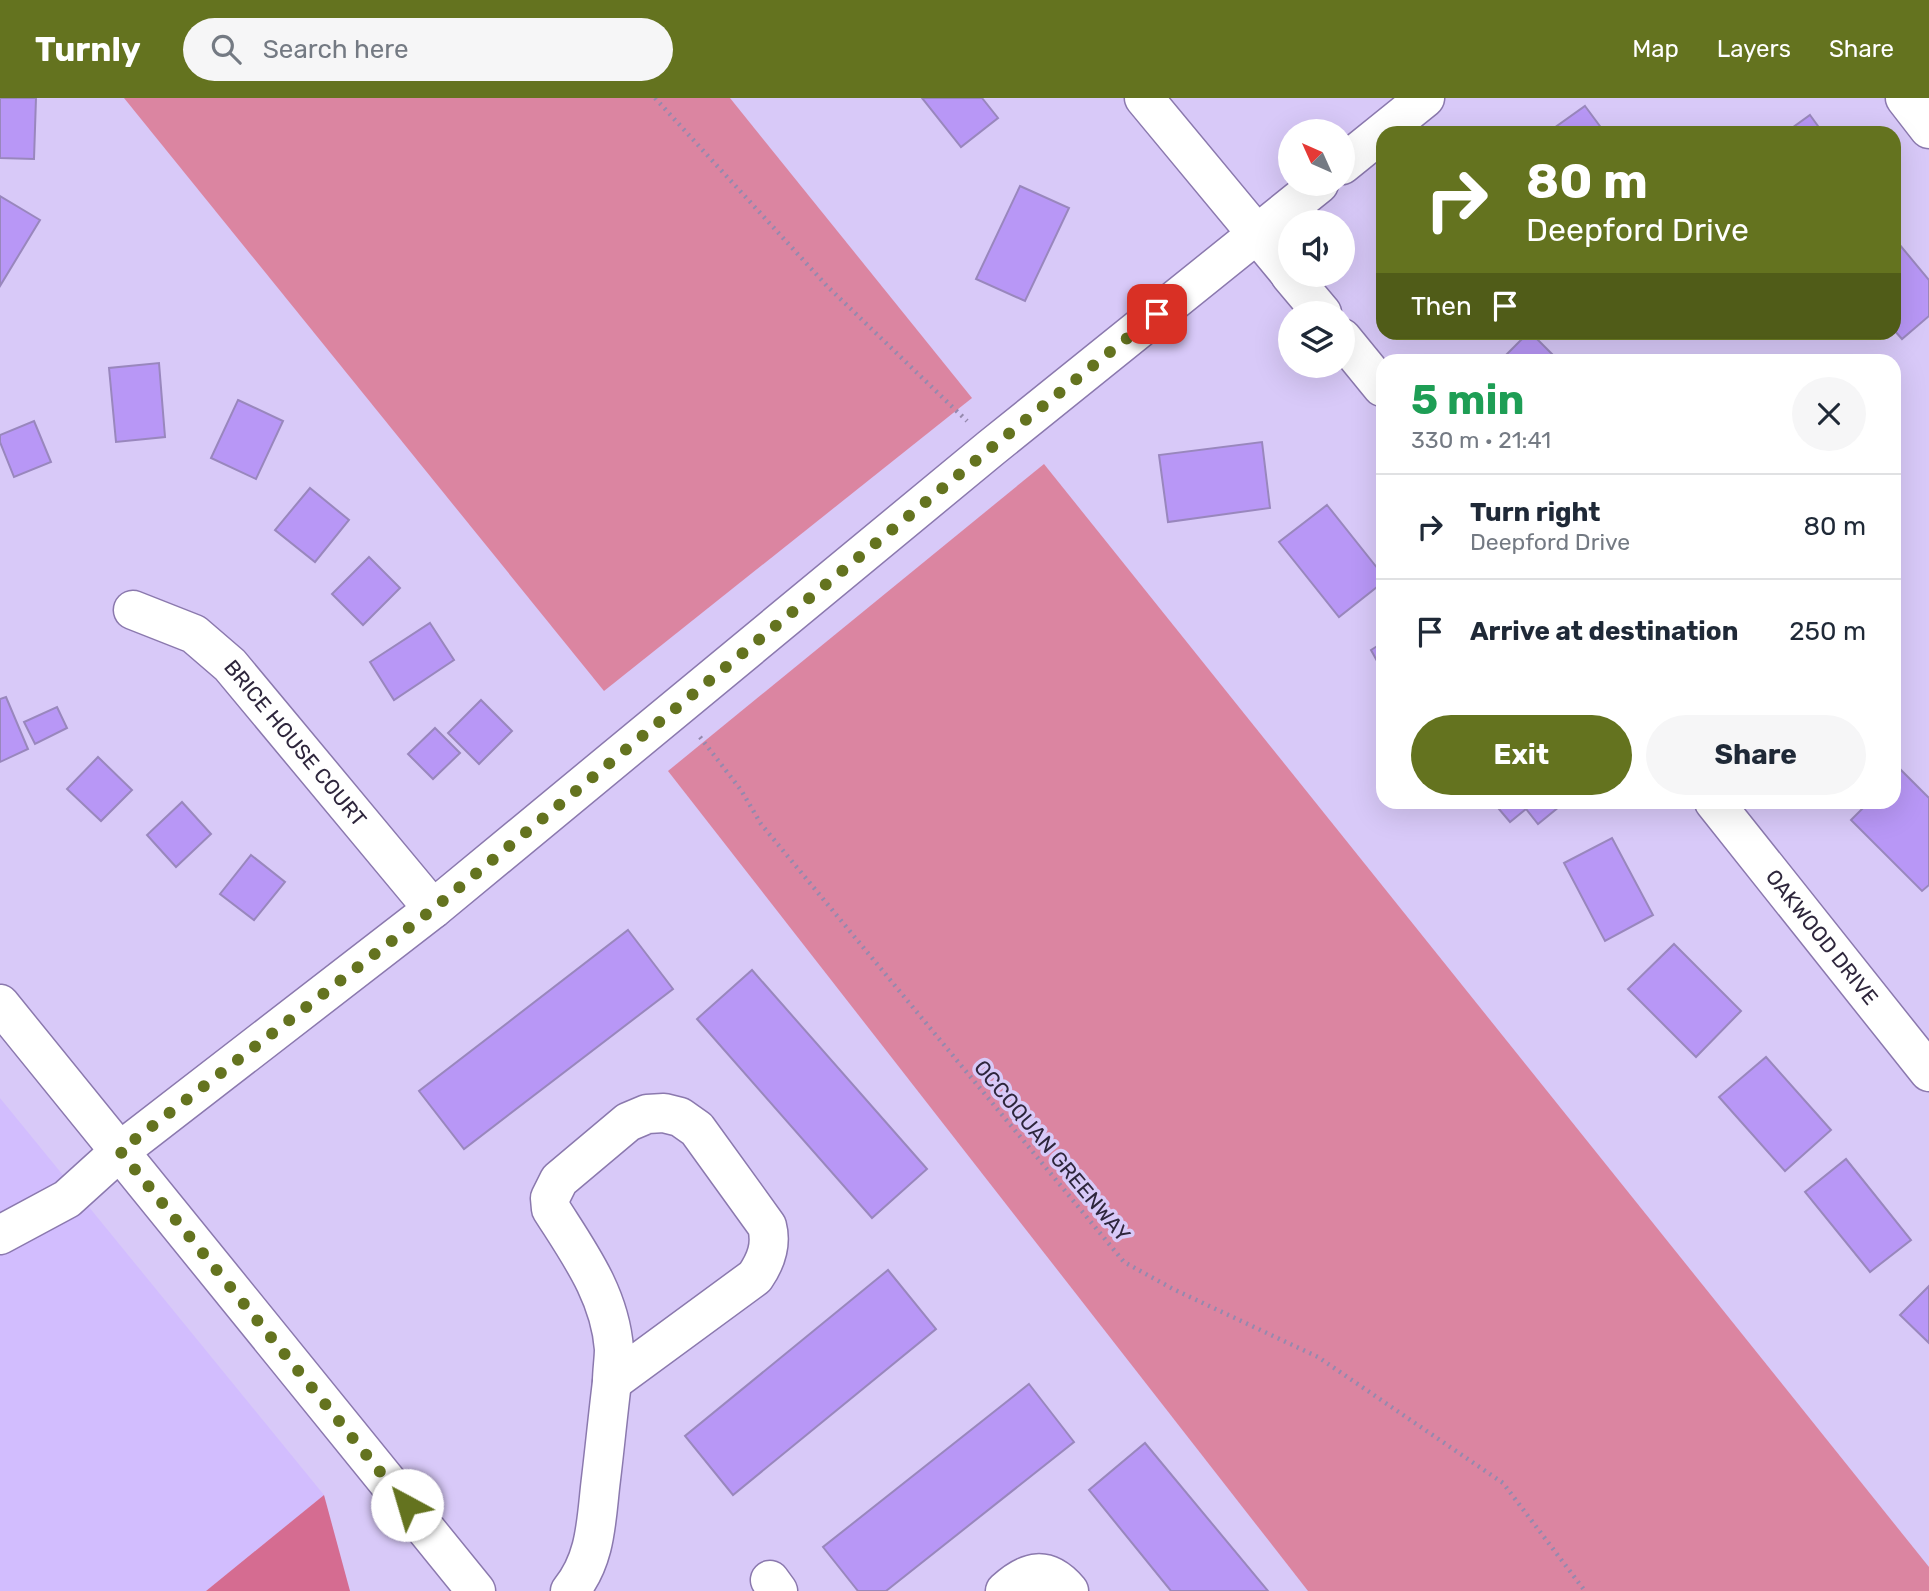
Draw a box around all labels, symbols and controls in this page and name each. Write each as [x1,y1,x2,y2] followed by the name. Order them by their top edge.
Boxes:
[183,18,673,81] search box
[35,30,141,69] text: Turnly
[207,30,245,68] icon: search
[263,34,409,65] text: Search here
[1632,35,1679,63] text: Map
[1717,35,1791,63] text: Layers
[1829,35,1894,63] text: Share
[1278,119,1354,196] north arrow
[1278,119,1355,378] map controls
[1526,152,1648,210] text: 80 m
[1411,154,1502,245] icon: right
[1278,210,1355,287] button: sound
[1526,211,1749,249] text: Deepford Drive
[1127,284,1187,344] pin
[1486,287,1524,325] icon: arrive
[1411,291,1472,322] text: Then
[1138,295,1176,333] icon: arrive
[1278,301,1355,378] button: layers
[1411,375,1525,425] text: 5 min
[1792,377,1866,451] button: close
[1411,426,1551,454] text: 330 m · 21:41
[1470,497,1600,528] text: Turn right
[1411,508,1449,546] icon: right
[1803,511,1866,542] text: 80 m
[1470,528,1630,556] text: Deepford Drive
[1411,613,1449,651] icon: arrive
[1470,616,1738,647] text: Arrive at destination
[1789,616,1866,647] text: 250 m
[219,655,372,831] street label: BRICE HOUSE COURT
[1411,715,1632,795] button: Exit
[1646,715,1866,795] button: Share
[1761,864,1884,1010] street label: OAKWOOD DRIVE
[969,1055,1136,1247] street label: OCCOQUAN GREENWAY
[370,1468,444,1542] position arrow

